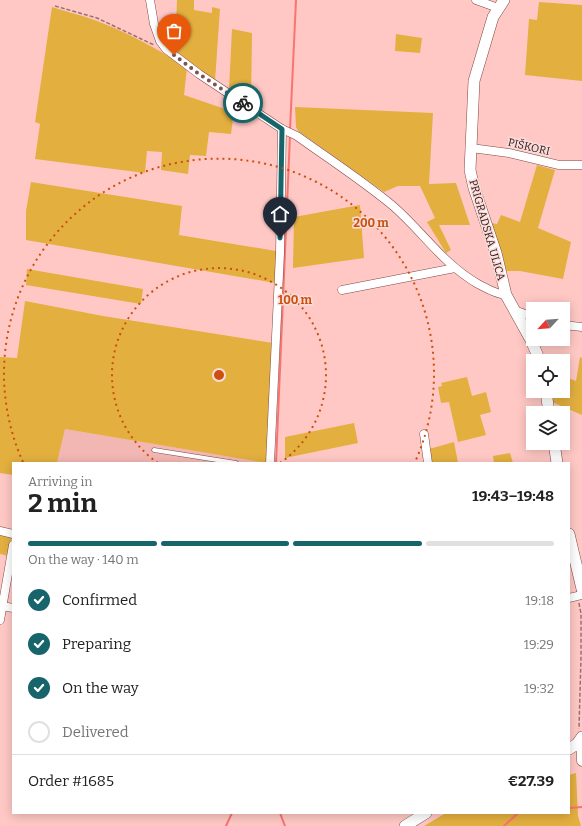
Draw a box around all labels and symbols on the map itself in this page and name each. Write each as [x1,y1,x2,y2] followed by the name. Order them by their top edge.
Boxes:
[157,14,191,55] pin
[223,83,263,123] courier
[507,135,552,158] street label: PIŠKORI
[466,178,508,282] street label: PRIGRADSKA ULICA
[263,197,297,238] pin
[353,216,389,230] text: 200 m
[278,293,313,307] text: 100 m
[526,302,570,346] north arrow
[212,368,226,382] centre of rings

